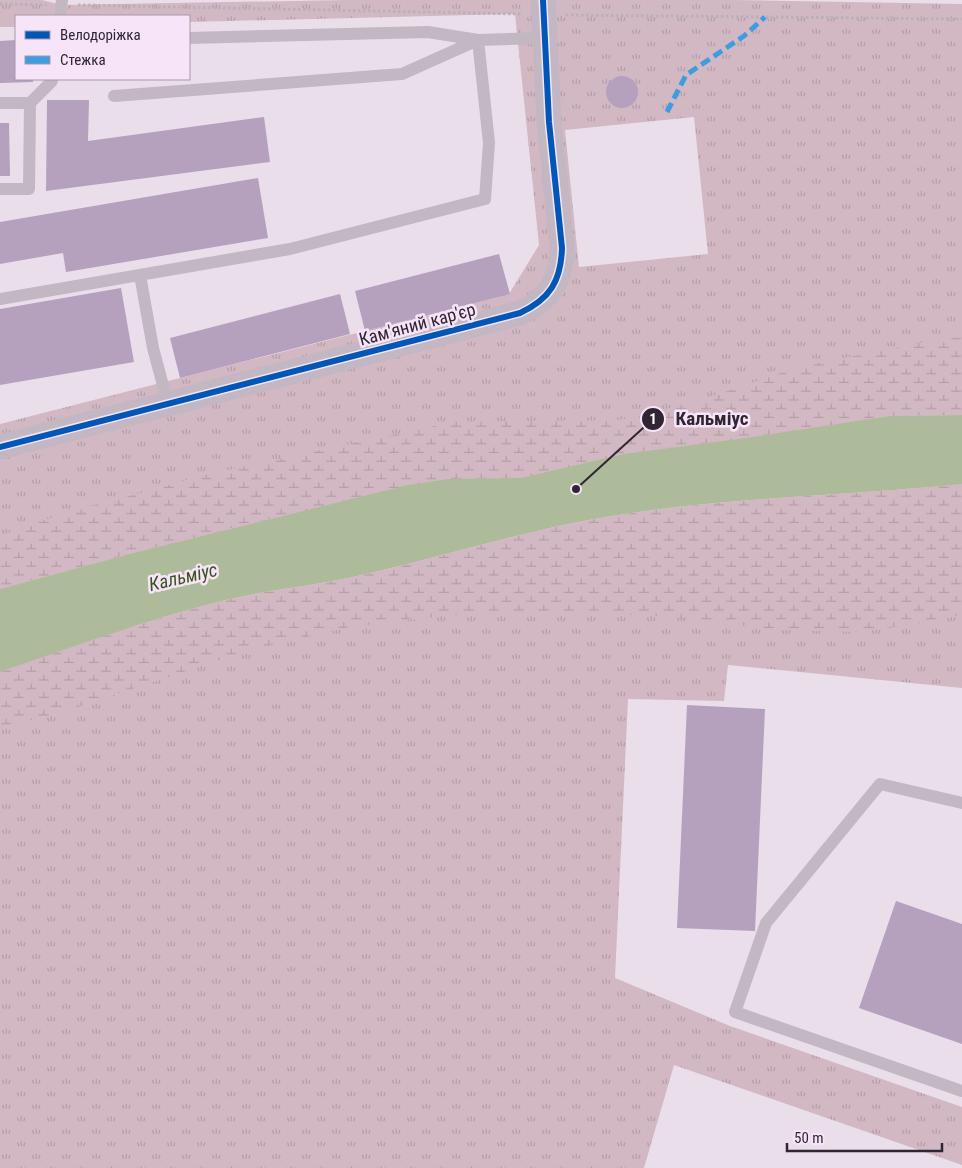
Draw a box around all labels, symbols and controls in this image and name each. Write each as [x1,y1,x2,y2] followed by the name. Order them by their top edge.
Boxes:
[15,15,190,80] legend
[60,26,141,44] text: Велодоріжка
[60,51,106,69] text: Стежка
[356,298,478,350] street label: Кам'яний кар'єр
[640,402,758,436] callout: Кальміус
[675,407,749,430] text: Кальміус
[649,410,657,428] text: 1
[147,558,220,596] water label: Кальміус
[787,1120,942,1152] scale bar
[794,1129,824,1147] text: 50 m

